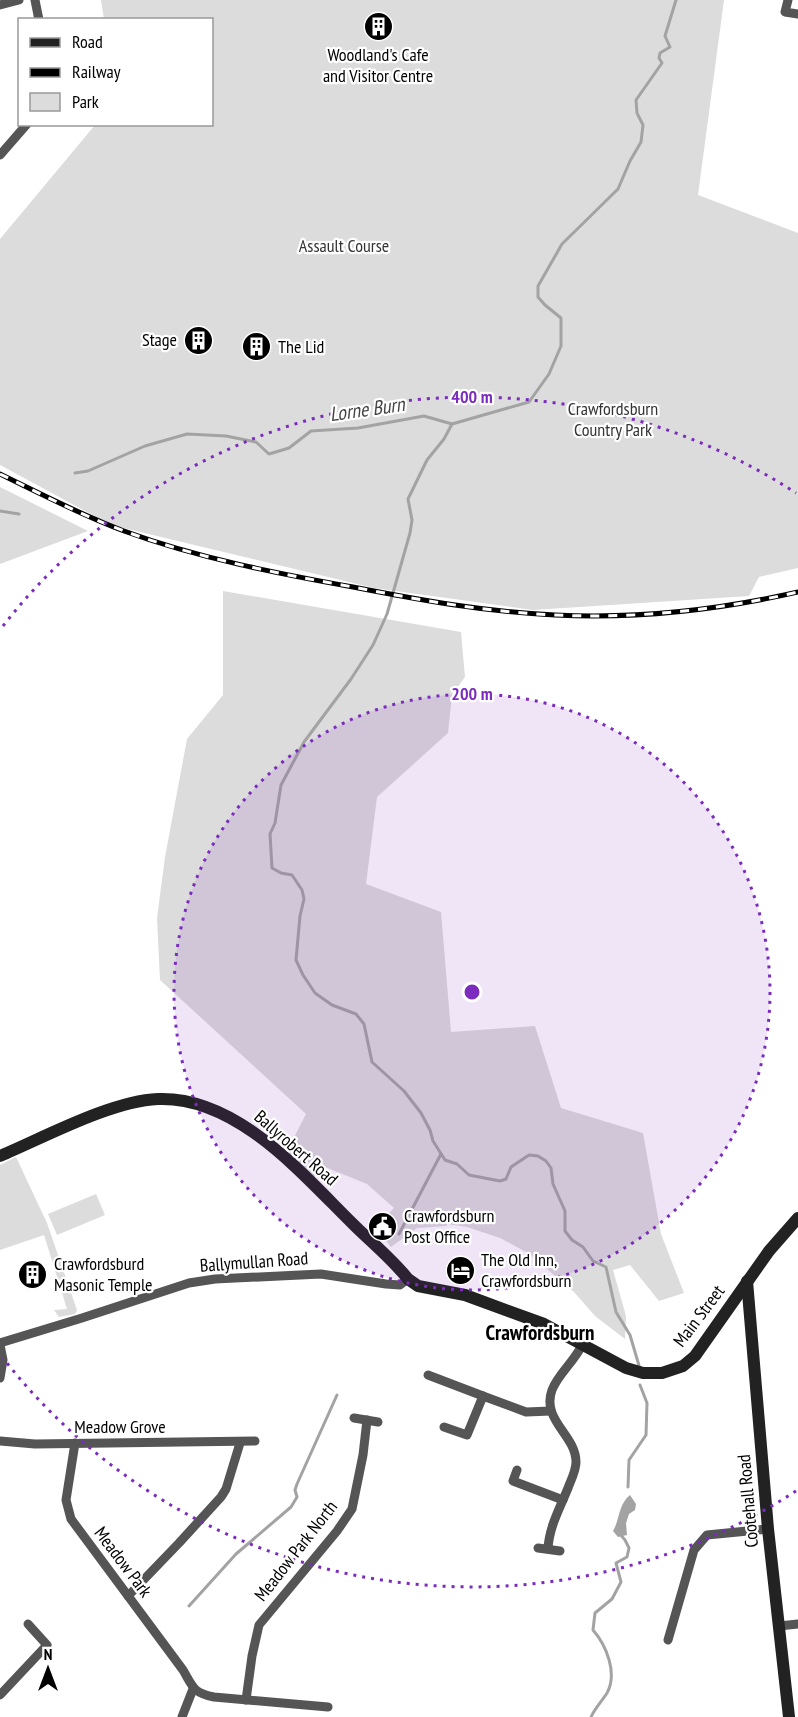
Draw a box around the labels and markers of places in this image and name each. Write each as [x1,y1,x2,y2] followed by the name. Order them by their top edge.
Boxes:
[362,10,394,42] building icon: Woodland's Cafe and Visitor Centre
[323,43,433,87] place label: Woodland's Cafe and Visitor Centre
[182,324,214,356] building icon: Stage
[142,328,177,351] place label: Stage
[241,331,273,363] building icon: The Lid
[278,335,324,358] place label: The Lid
[462,982,482,1002] centre of rings
[404,1204,494,1248] place label: Crawfordsburn Post Office
[367,1210,399,1242] public building icon: Crawfordsburn Post Office
[481,1248,571,1292] place label: The Old Inn, Crawfordsburn
[54,1252,153,1296] place label: Crawfordsburd Masonic Temple
[444,1254,476,1286] hotel icon: The Old Inn, Crawfordsburn
[17,1258,49,1290] building icon: Crawfordsburd Masonic Temple

